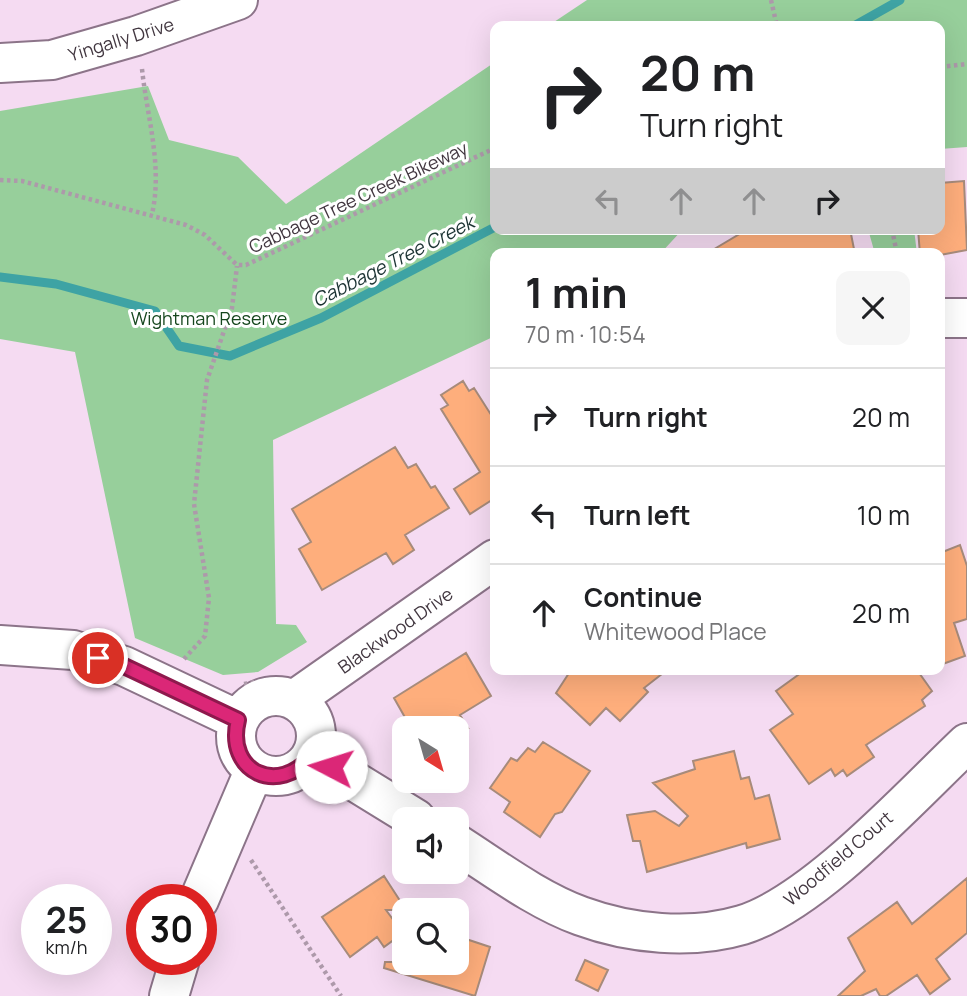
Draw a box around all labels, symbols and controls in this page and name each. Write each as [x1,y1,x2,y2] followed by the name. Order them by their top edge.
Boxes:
[65,12,177,66] street label: Yingally Drive
[640,39,755,106] text: 20 m
[525,49,616,140] icon: right
[640,103,783,147] text: Turn right
[245,135,472,258] street label: Cabbage Tree Creek Bikeway
[589,182,627,220] icon: left
[662,182,700,220] icon: ahead
[735,182,773,220] icon: ahead
[808,182,846,220] icon: right
[308,208,481,313] water label: Cabbage Tree Creek
[525,263,628,321] text: 1 min
[836,271,910,345] button: close
[131,306,287,330] park label: Wightman Reserve
[525,318,646,350] text: 70 m · 10:54
[525,398,563,436] icon: right
[584,399,708,435] text: Turn right
[852,399,910,435] text: 20 m
[525,496,563,534] icon: left
[584,497,691,533] text: Turn left
[857,497,910,533] text: 10 m
[584,579,702,615] text: Continue
[333,581,457,679] street label: Blackwood Drive
[525,594,563,632] icon: ahead
[852,595,910,631] text: 20 m
[584,615,767,647] text: Whitewood Place
[68,628,128,688] pin
[79,639,117,677] icon: arrive
[392,716,469,793] north arrow
[392,716,469,975] map controls
[294,730,368,804] position arrow
[778,805,898,911] street label: Woodfield Court
[392,807,469,884] button: sound
[126,884,217,975] speed limit sign: 30
[46,896,87,944] text: 25
[392,898,469,975] button: search
[46,935,87,959] text: km/h

